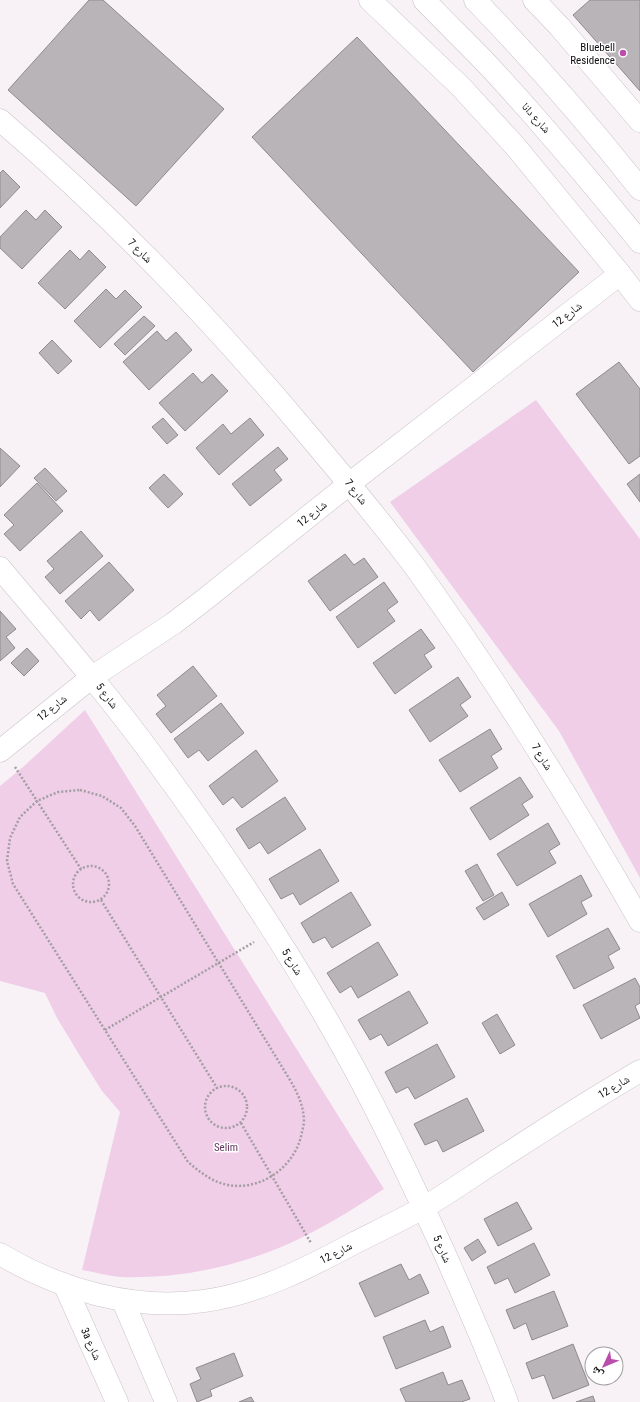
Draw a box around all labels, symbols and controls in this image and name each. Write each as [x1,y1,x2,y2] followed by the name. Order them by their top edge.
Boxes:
[570,41,615,67] place label: Bluebell Residence
[618,48,628,58] marker: Bluebell Residence
[519,100,553,136] street label: شارع دانا
[125,236,155,266] street label: شارع 7
[549,299,585,331] street label: شارع 12
[342,477,370,507] street label: شارع 7
[295,498,329,530] street label: شارع 12
[93,681,121,711] street label: شارع 5
[35,692,69,724] street label: شارع 12
[529,741,555,773] street label: شارع 7
[279,946,305,978] street label: شارع 5
[596,1073,632,1101] street label: شارع 12
[214,1141,238,1154] park label: Selim
[430,1233,454,1265] street label: شارع 5
[318,1239,354,1267] street label: شارع 12
[78,1326,104,1362] street label: 3a شارع
[584,1346,624,1386] north arrow
[588,1363,607,1381] text: ش

